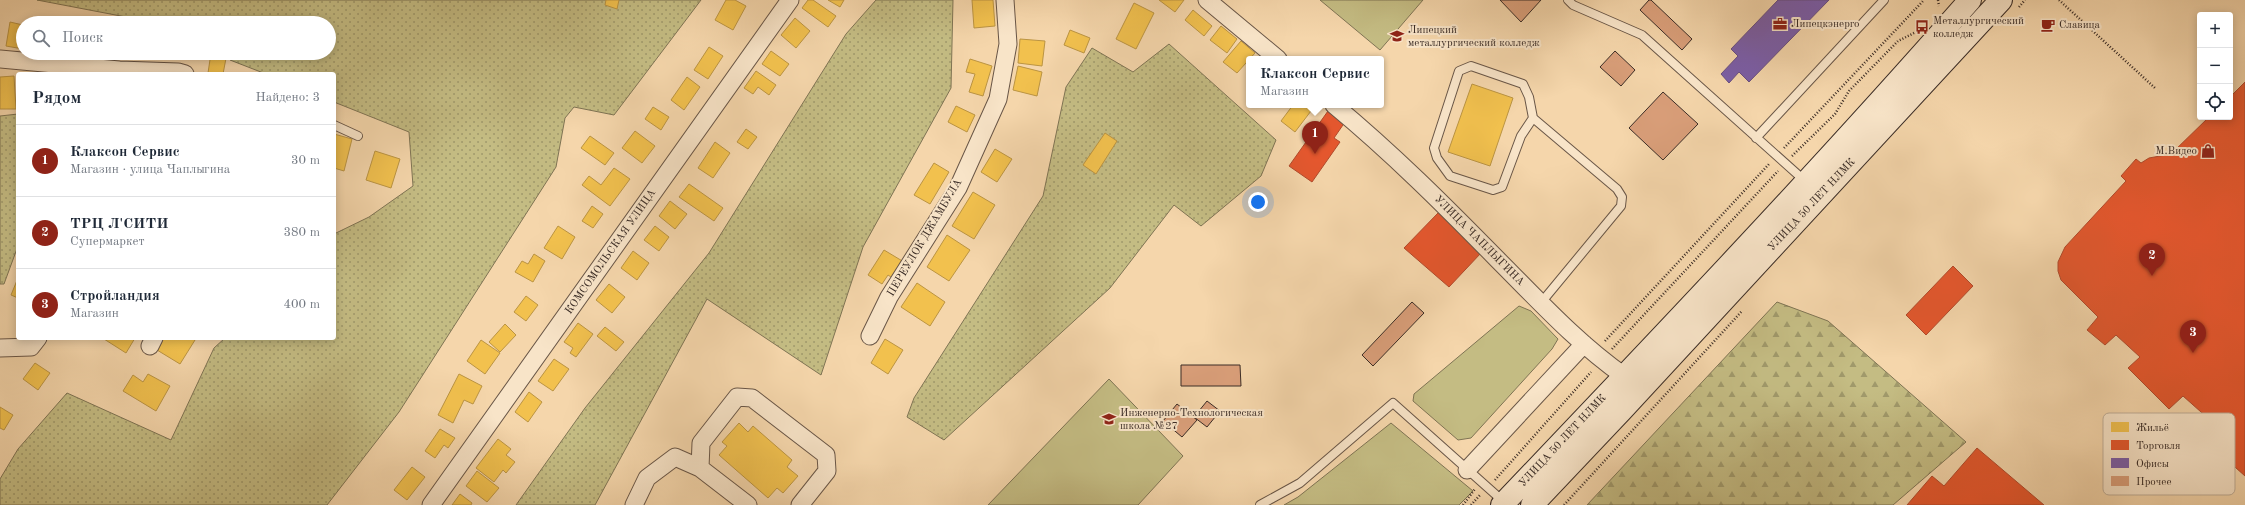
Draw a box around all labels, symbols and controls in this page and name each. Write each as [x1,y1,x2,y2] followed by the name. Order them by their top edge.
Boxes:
[2197,12,2233,120] map controls
[2197,12,2233,48] button: +
[16,16,336,60] search box
[1772,16,1788,32] office icon: Липецкэнерго
[1933,16,2024,40] place label: Металлургический колледж
[2040,17,2056,33] cafe icon: Славица
[1791,19,1860,30] place label: Липецкэнерго
[1914,19,1930,35] bus stop icon: Металлургический колледж
[2059,20,2101,31] place label: Славица
[1408,25,1540,49] place label: Липецкий металлургический колледж
[30,27,52,49] icon: search
[1389,28,1405,44] school or university icon: Липецкий металлургический колледж
[62,31,103,46] text: Поиск
[2197,48,2233,84] button: −
[1246,56,1384,108] popup
[1260,67,1370,82] text: Клаксон Сервис
[2197,84,2233,120] button: locate
[1260,85,1309,98] text: Магазин
[32,90,81,107] text: Рядом
[256,91,320,104] text: Найдено: 3
[1302,121,1328,154] pin: 1
[2200,143,2216,159] shop icon: М.Видео
[70,145,180,160] text: Клаксон Сервис
[2155,146,2197,157] place label: М.Видео
[41,154,49,167] text: 1
[291,154,320,167] text: 30 m
[1766,157,1858,253] street label: УЛИЦА 50 ЛЕТ НЛМК
[70,163,230,176] text: Магазин · улица Чаплыгина
[886,177,965,299] street label: ПЕРЕУЛОК ДЖАМБУЛА
[564,187,659,316] street label: КОМСОМОЛЬСКАЯ УЛИЦА
[1248,192,1268,212] your location
[1432,194,1526,288] street label: УЛИЦА ЧАПЛЫГИНА
[70,217,169,232] text: ТРЦ Л'СИТИ
[41,226,49,239] text: 2
[283,226,320,239] text: 380 m
[70,235,145,248] text: Супермаркет
[2139,243,2165,276] pin: 2
[70,289,160,304] text: Стройландия
[41,298,49,311] text: 3
[283,298,320,311] text: 400 m
[70,307,119,320] text: Магазин
[2180,320,2206,353] pin: 3
[1517,393,1609,489] street label: УЛИЦА 50 ЛЕТ НЛМК
[1120,408,1263,432] place label: Инженерно-Технологическая школа №27
[1101,411,1117,427] school or university icon: Инженерно-Технологическая школа №27
[2103,413,2235,495] legend
[2136,423,2169,434] text: Жильё
[2136,441,2181,452] text: Торговля
[2136,459,2169,470] text: Офисы
[2136,477,2171,488] text: Прочее

